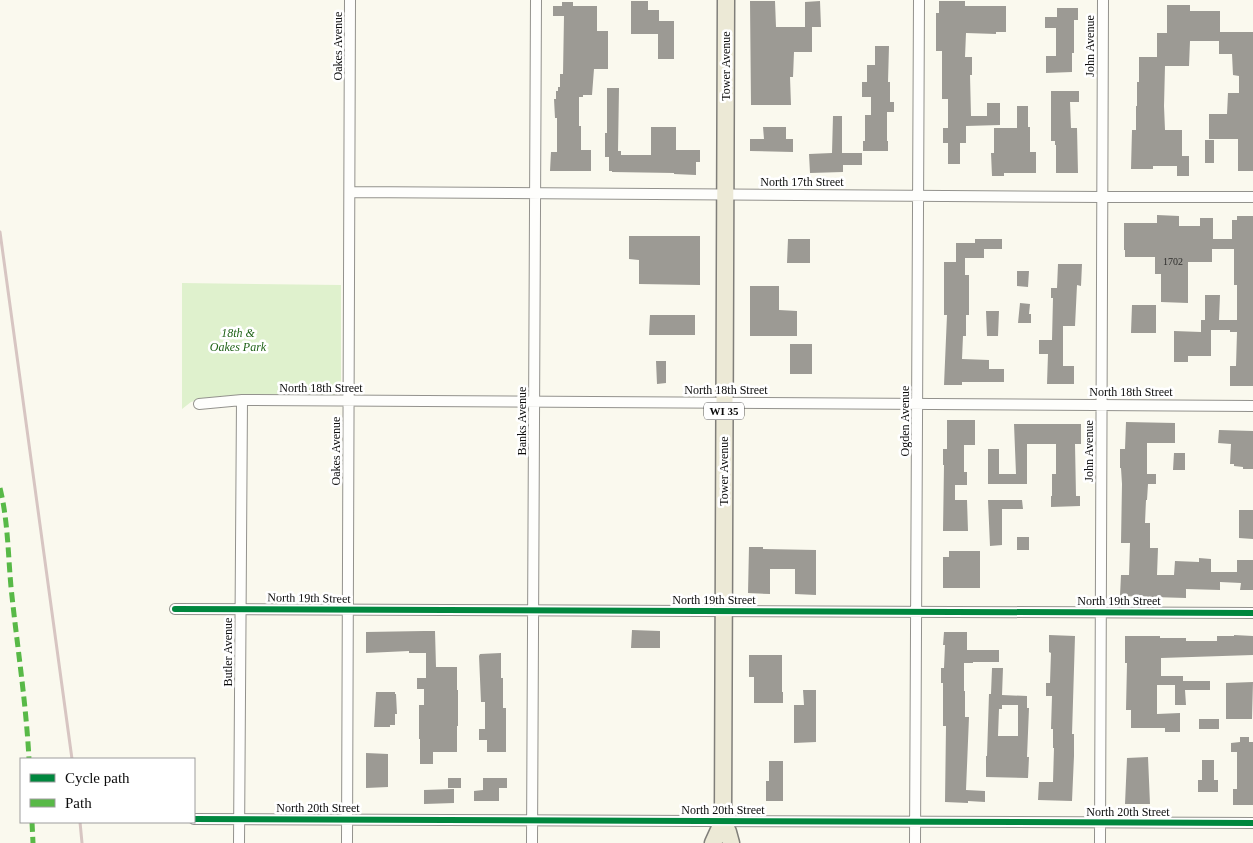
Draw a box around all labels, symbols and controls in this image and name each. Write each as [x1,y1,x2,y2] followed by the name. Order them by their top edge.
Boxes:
[331,12,345,80] street label: Oakes Avenue
[1083,15,1097,77] street label: John Avenue
[719,31,733,101] street label: Tower Avenue
[760,175,844,189] street label: North 17th Street
[1163,256,1183,267] house number: 1702
[210,326,267,354] park label: 18th & Oakes Park
[279,381,363,395] street label: North 18th Street
[684,383,768,397] street label: North 18th Street
[1089,385,1173,399] street label: North 18th Street
[898,386,912,456] street label: Ogden Avenue
[515,387,529,455] street label: Banks Avenue
[704,402,744,420] road number: WI 35
[329,417,343,485] street label: Oakes Avenue
[1082,420,1096,482] street label: John Avenue
[717,436,731,506] street label: Tower Avenue
[267,590,351,606] street label: North 19th Street
[672,593,756,607] street label: North 19th Street
[1077,594,1161,608] street label: North 19th Street
[221,618,235,686] street label: Butler Avenue
[20,758,195,823] legend
[65,770,130,786] text: Cycle path
[65,795,92,811] text: Path
[276,801,360,815] street label: North 20th Street
[681,803,765,817] street label: North 20th Street
[1086,805,1170,819] street label: North 20th Street

